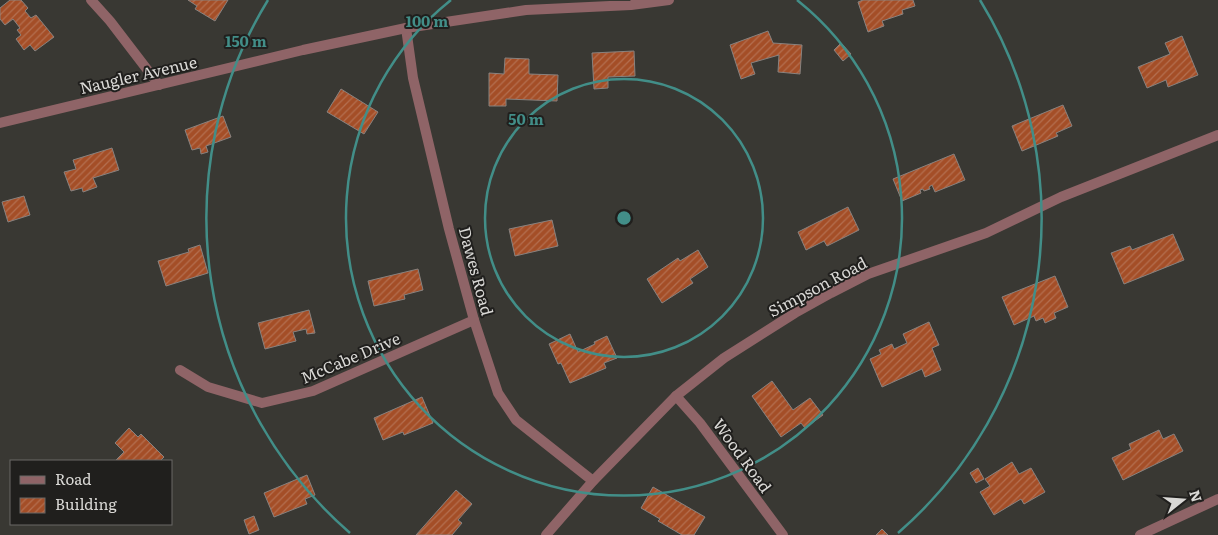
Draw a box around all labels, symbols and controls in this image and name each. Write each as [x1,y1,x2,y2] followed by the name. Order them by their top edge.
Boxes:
[406,9,448,32] text: 100 m
[225,29,267,52] text: 150 m
[77,49,199,99] street label: Naugler Avenue
[508,107,544,130] text: 50 m
[615,209,633,227] centre of rings
[454,224,500,318] street label: Dawes Road
[763,250,871,322] street label: Simpson Road
[296,325,404,389] street label: McCabe Drive
[708,413,778,497] street label: Wood Road
[10,460,172,525] legend
[55,467,91,490] text: Road
[1158,475,1208,525] north arrow
[1185,487,1208,505] text: N
[55,492,117,515] text: Building

